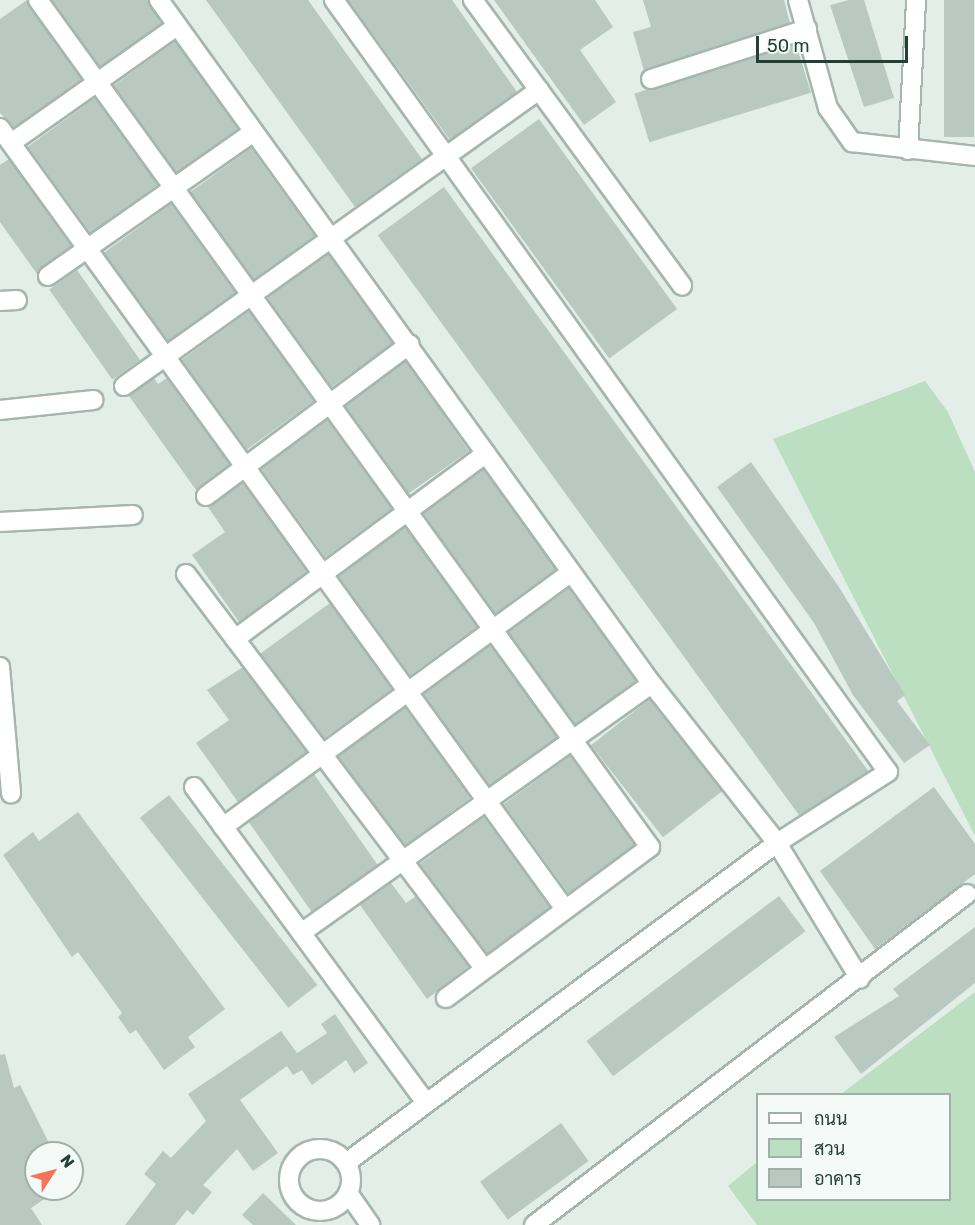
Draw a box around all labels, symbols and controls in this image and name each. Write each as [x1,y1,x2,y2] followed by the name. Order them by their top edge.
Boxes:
[759,24,910,62] scale bar
[767,35,810,57] text: 50 m
[756,1093,951,1201] legend
[814,1108,847,1130] text: ถนน
[814,1138,845,1160] text: สวน
[24,1141,84,1201] north arrow
[56,1151,78,1172] text: N
[814,1168,862,1190] text: อาคาร

